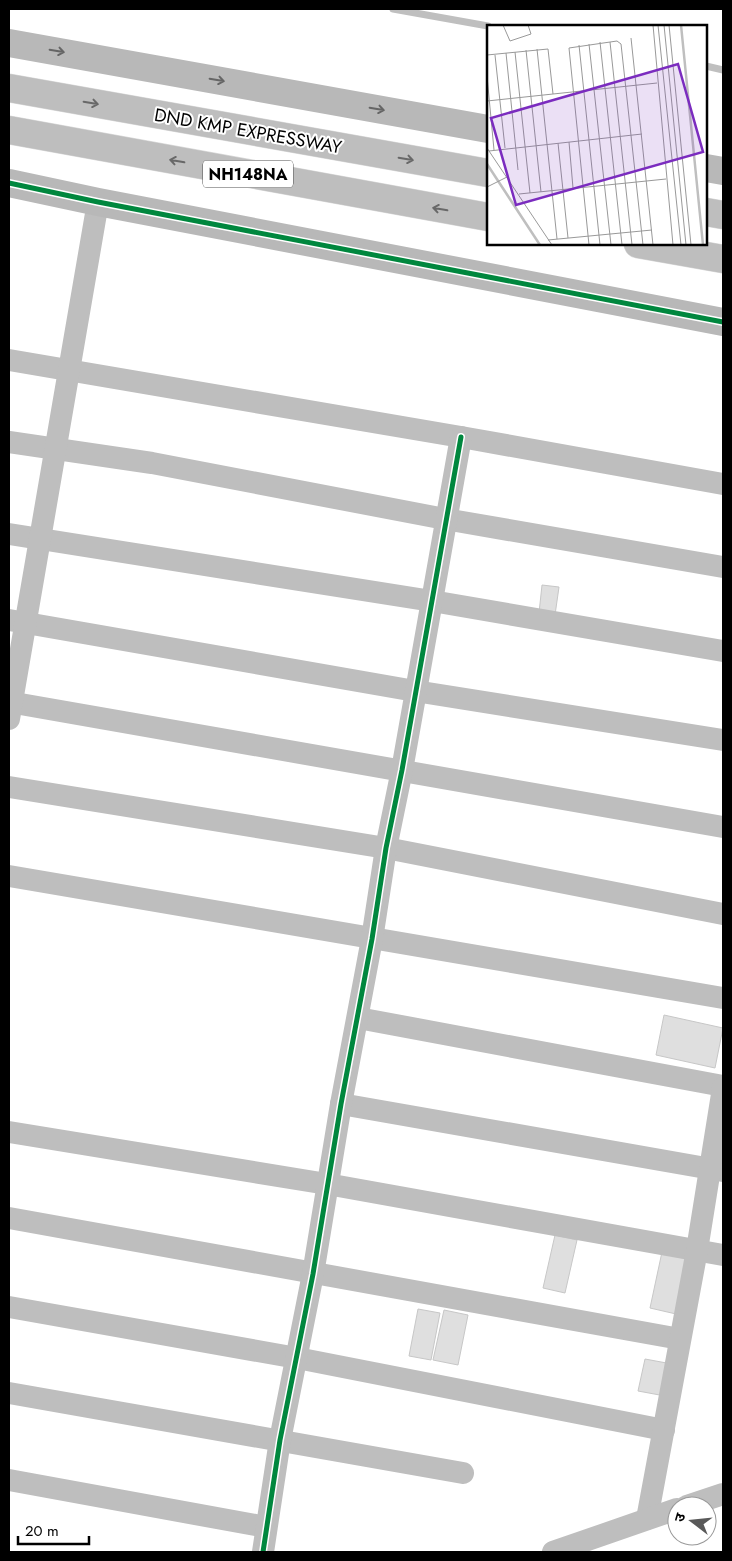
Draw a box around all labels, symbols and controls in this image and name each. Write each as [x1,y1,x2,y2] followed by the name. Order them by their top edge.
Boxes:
[487,25,707,245] inset map
[48,47,64,57] one-way arrow
[208,76,224,86] one-way arrow
[83,98,99,108] one-way arrow
[152,102,345,160] street label: DND KMP EXPRESSWAY
[368,104,384,114] one-way arrow
[398,154,414,164] one-way arrow
[169,155,185,165] one-way arrow
[203,160,293,188] road number: NH148NA
[433,203,449,213] one-way arrow
[667,1496,717,1546] north arrow
[669,1510,690,1524] text: उ
[18,1514,89,1546] scale bar
[25,1520,59,1542] text: 20 m

